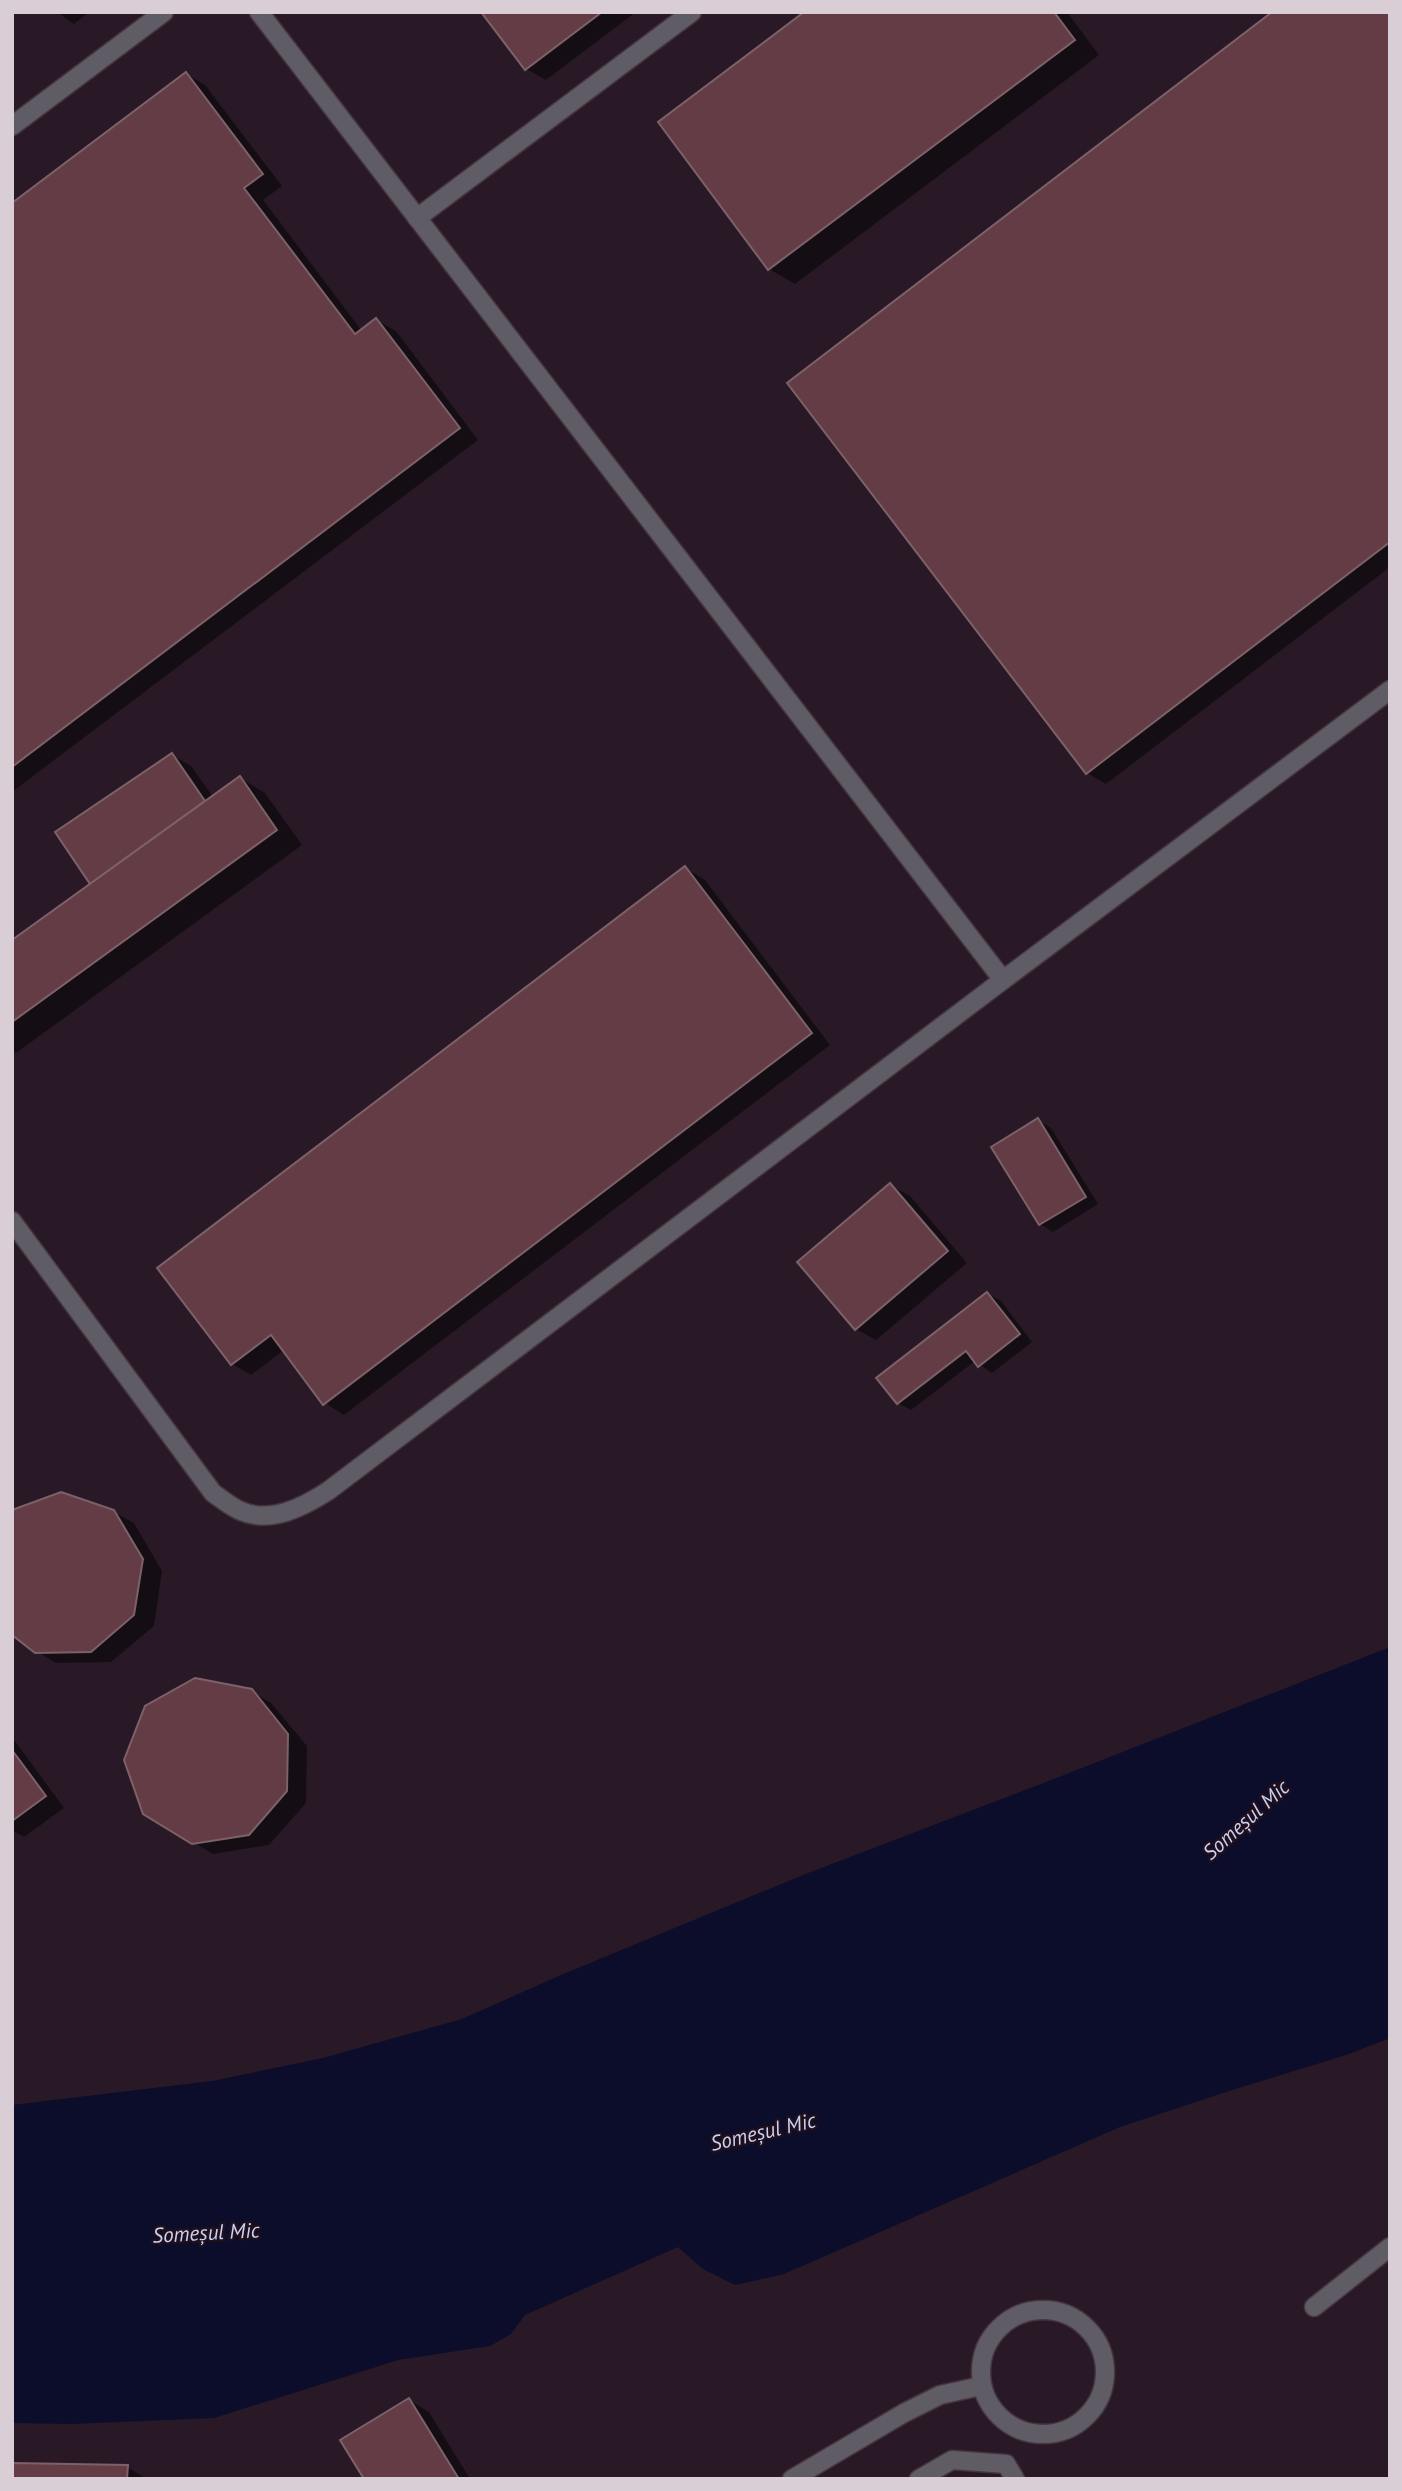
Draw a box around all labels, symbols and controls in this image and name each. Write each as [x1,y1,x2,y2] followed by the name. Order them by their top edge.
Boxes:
[1197,1773,1295,1866] water label: Someșul Mic
[708,2106,819,2157] water label: Someșul Mic
[152,2216,261,2249] water label: Someșul Mic

